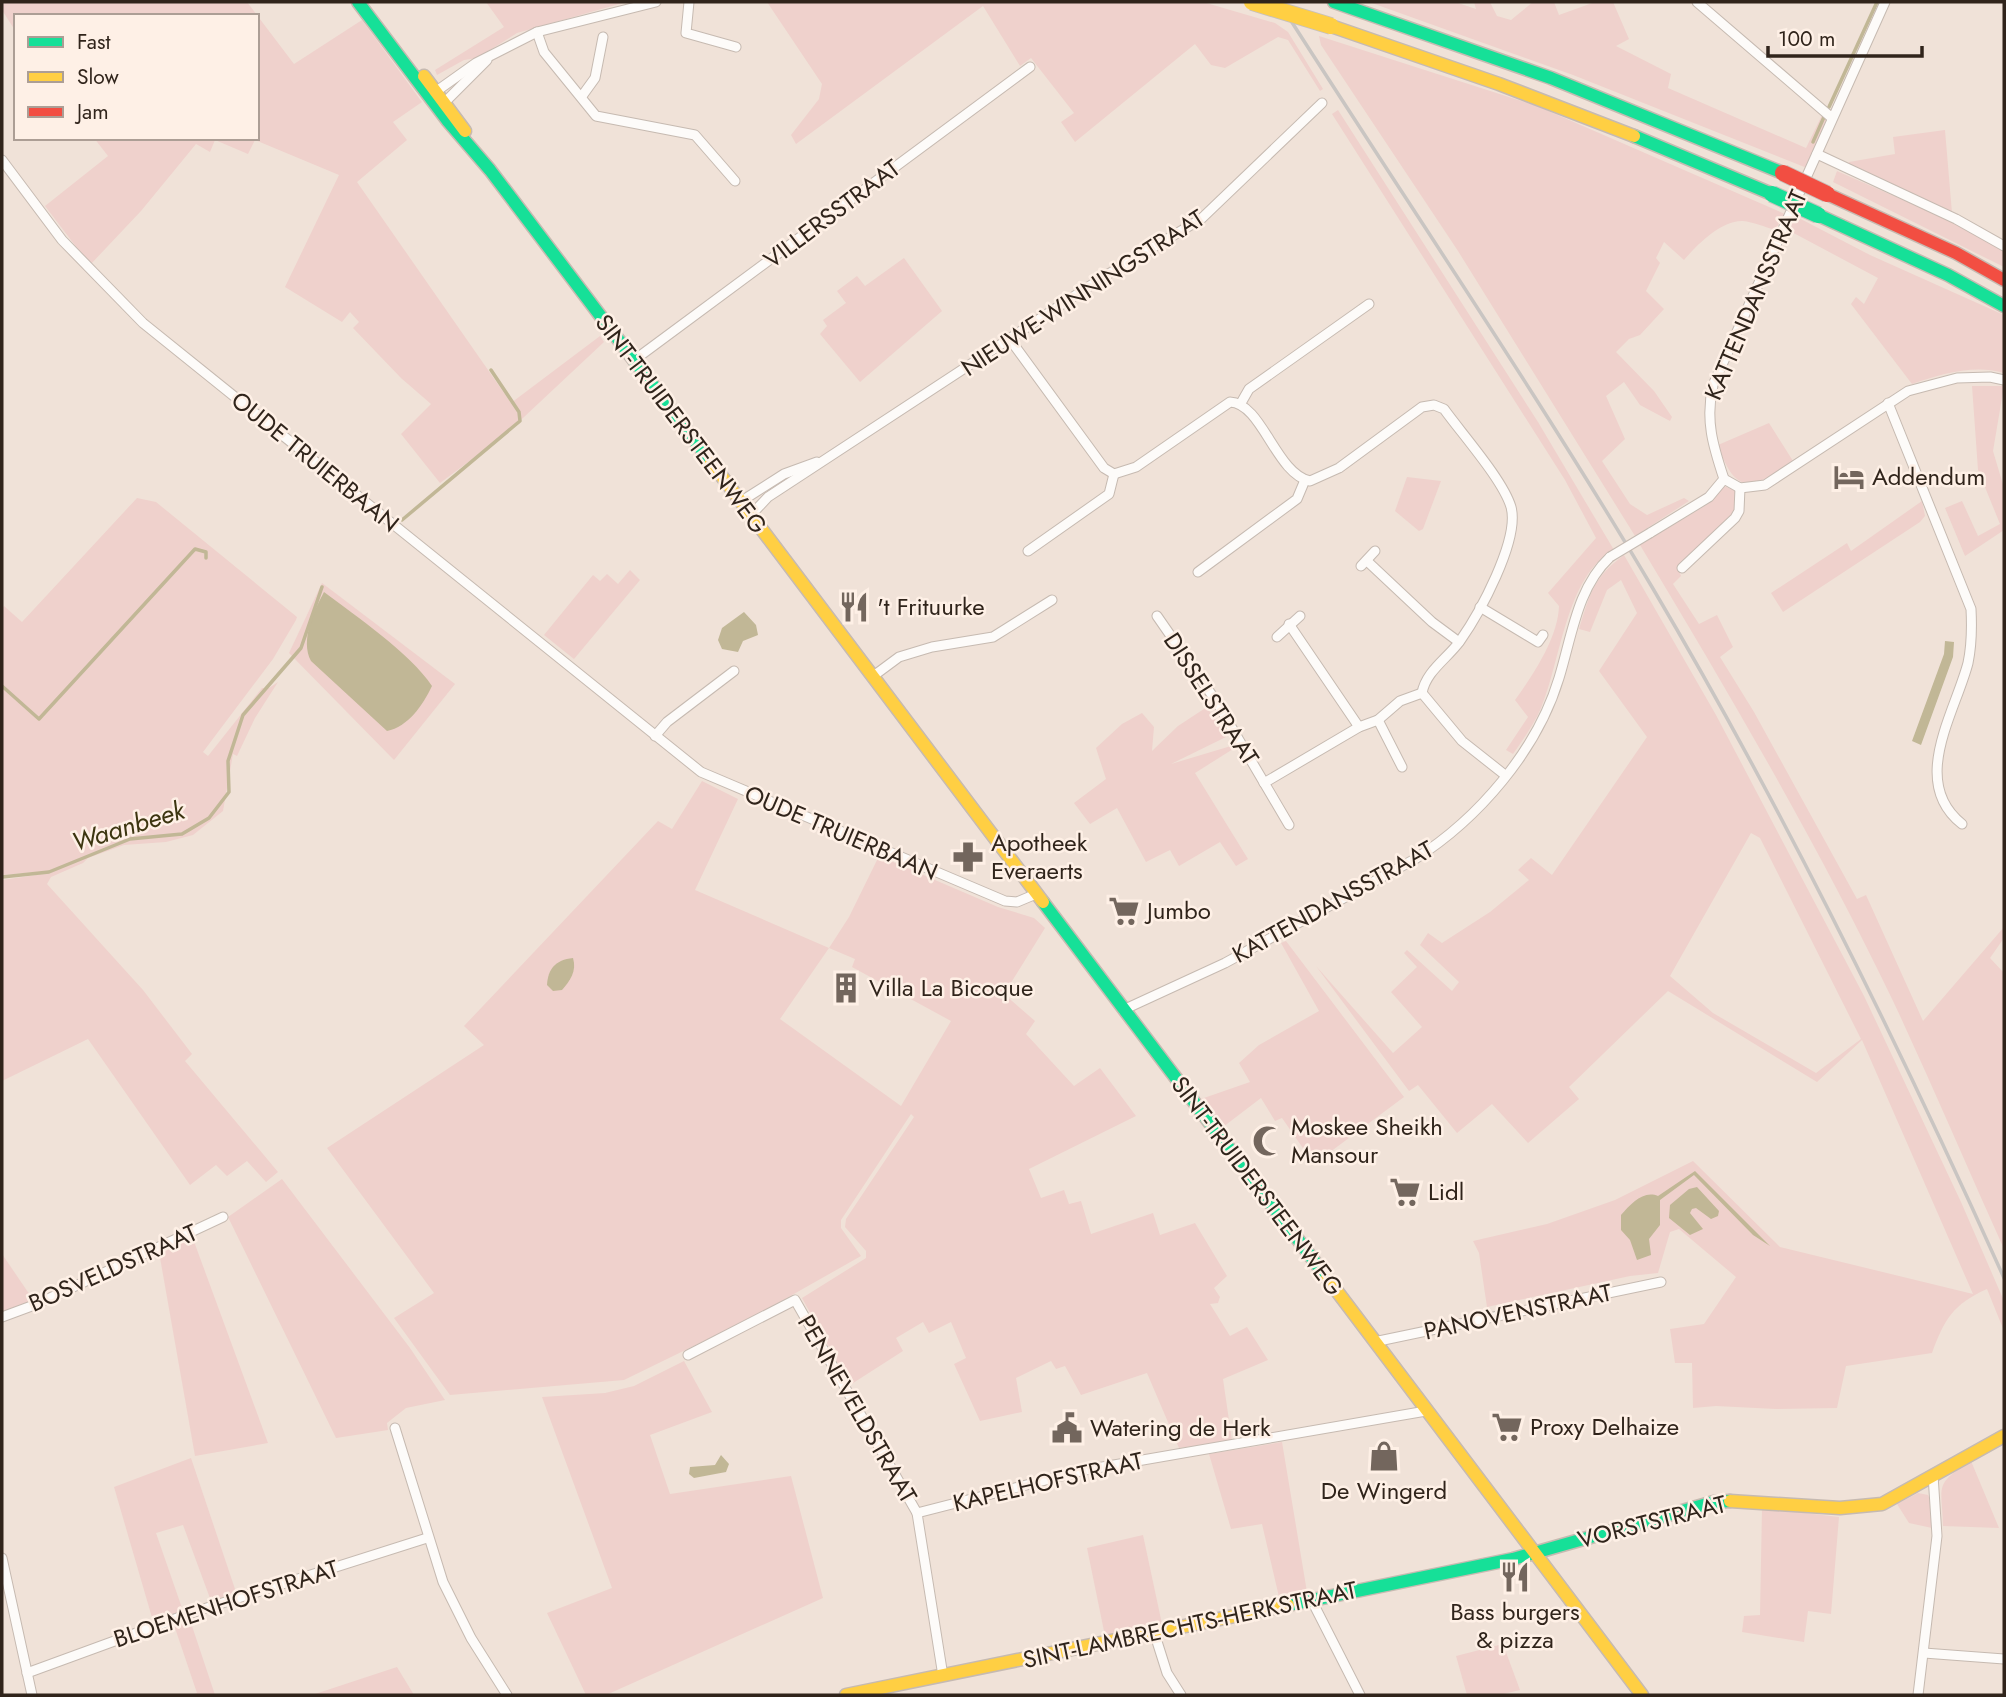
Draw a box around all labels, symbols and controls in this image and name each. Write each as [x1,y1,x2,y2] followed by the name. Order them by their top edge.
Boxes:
[14,14,259,140] legend
[1768,14,1922,58] scale bar
[1778,24,1835,54] text: 100 m
[77,27,110,57] text: Fast
[77,62,119,92] text: Slow
[74,97,109,127] text: Jam
[756,151,907,277] street label: VILLERSSTRAAT
[1695,184,1816,405] street label: KATTENDANSSTRAAT
[954,200,1211,385] street label: NIEUWE-WINNINGSTRAAT
[587,306,776,541] street label: SINT-TRUIDERSTEENWEG
[224,383,407,540] street label: OUDE TRUIERBAAN
[1872,459,1985,494] place label: Addendum
[1832,460,1866,494] hotel icon: Addendum
[877,589,985,624] place label: 't Frituurke
[837,590,871,624] restaurant icon: 't Frituurke
[1155,625,1268,772] street label: DISSELSTRAAT
[739,776,943,889] street label: OUDE TRUIERBAAN
[67,790,191,861] water label: Waanbeek
[991,825,1088,888] place label: Apotheek Everaerts
[1226,832,1440,972] street label: KATTENDANSSTRAAT
[951,840,985,874] pharmacy icon: Apotheek Everaerts
[1144,893,1211,928] place label: Jumbo
[1107,894,1141,928] supermarket icon: Jumbo
[869,970,1033,1005] place label: Villa La Bicoque
[829,971,863,1005] building icon: Villa La Bicoque
[1163,1068,1352,1303] street label: SINT-TRUIDERSTEENWEG
[1291,1109,1443,1172] place label: Moskee Sheikh Mansour
[1251,1124,1285,1158] mosque icon: Moskee Sheikh Mansour
[1428,1174,1464,1209] place label: Lidl
[1388,1175,1422,1209] supermarket icon: Lidl
[23,1215,203,1320] street label: BOSVELDSTRAAT
[1421,1274,1615,1349] street label: PANOVENSTRAAT
[789,1308,926,1510] street label: PENNEVELDSTRAAT
[1530,1409,1679,1444] place label: Proxy Delhaize
[1090,1410,1271,1445] place label: Watering de Herk
[1490,1410,1524,1444] supermarket icon: Proxy Delhaize
[1050,1411,1084,1445] public building icon: Watering de Herk
[1367,1439,1401,1473] shop icon: De Wingerd
[949,1443,1146,1520] street label: KAPELHOFSTRAAT
[1321,1473,1447,1508] place label: De Wingerd
[1574,1486,1730,1557] street label: VORSTSTRAAT
[109,1551,343,1656] street label: BLOEMENHOFSTRAAT
[1498,1560,1532,1594] restaurant icon: Bass burgers & pizza
[1020,1572,1360,1677] street label: SINT-LAMBRECHTS-HERKSTRAAT
[1450,1594,1580,1657] place label: Bass burgers & pizza

